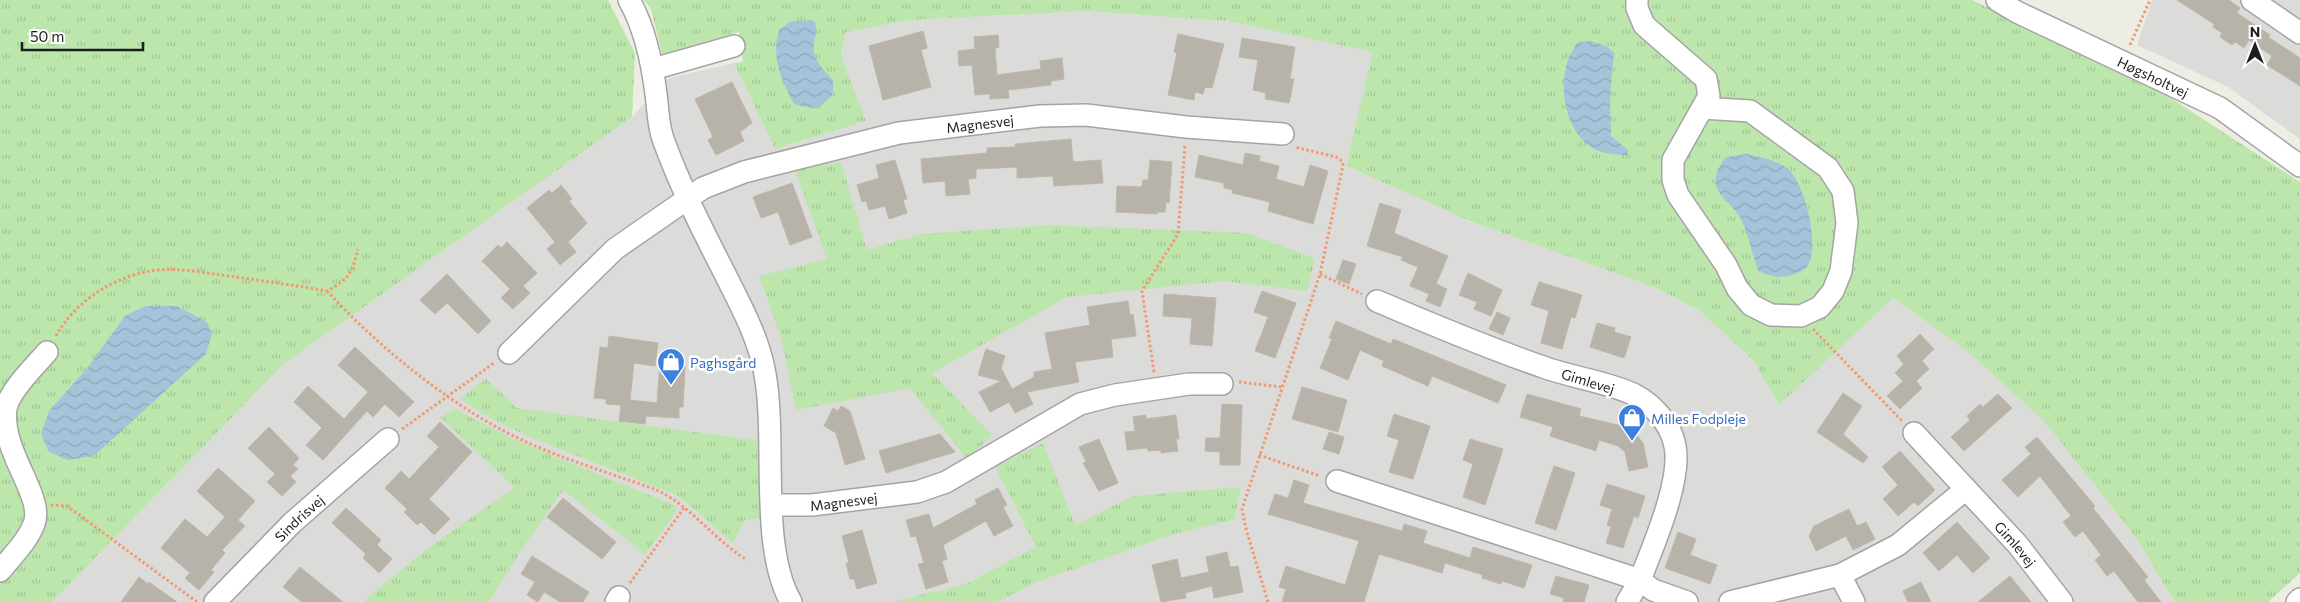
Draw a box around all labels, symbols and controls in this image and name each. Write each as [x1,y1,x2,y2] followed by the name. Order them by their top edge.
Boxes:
[22,20,144,52] scale bar
[2230,20,2280,70] north arrow
[2250,23,2260,40] text: N
[30,27,64,45] text: 50 m
[2115,52,2191,100] street label: Høgsholtvej
[945,111,1015,136] street label: Magnesvej
[656,347,686,386] shop icon: Paghsgård
[690,354,756,371] place label: Paghsgård
[1559,365,1617,397] street label: Gimlevej
[1617,403,1647,442] shop icon: Milles Fodpleje
[1651,410,1746,427] place label: Milles Fodpleje
[809,488,878,514] street label: Magnesvej
[271,491,327,545] street label: Sindrisvej
[1991,517,2040,570] street label: Gimlevej

